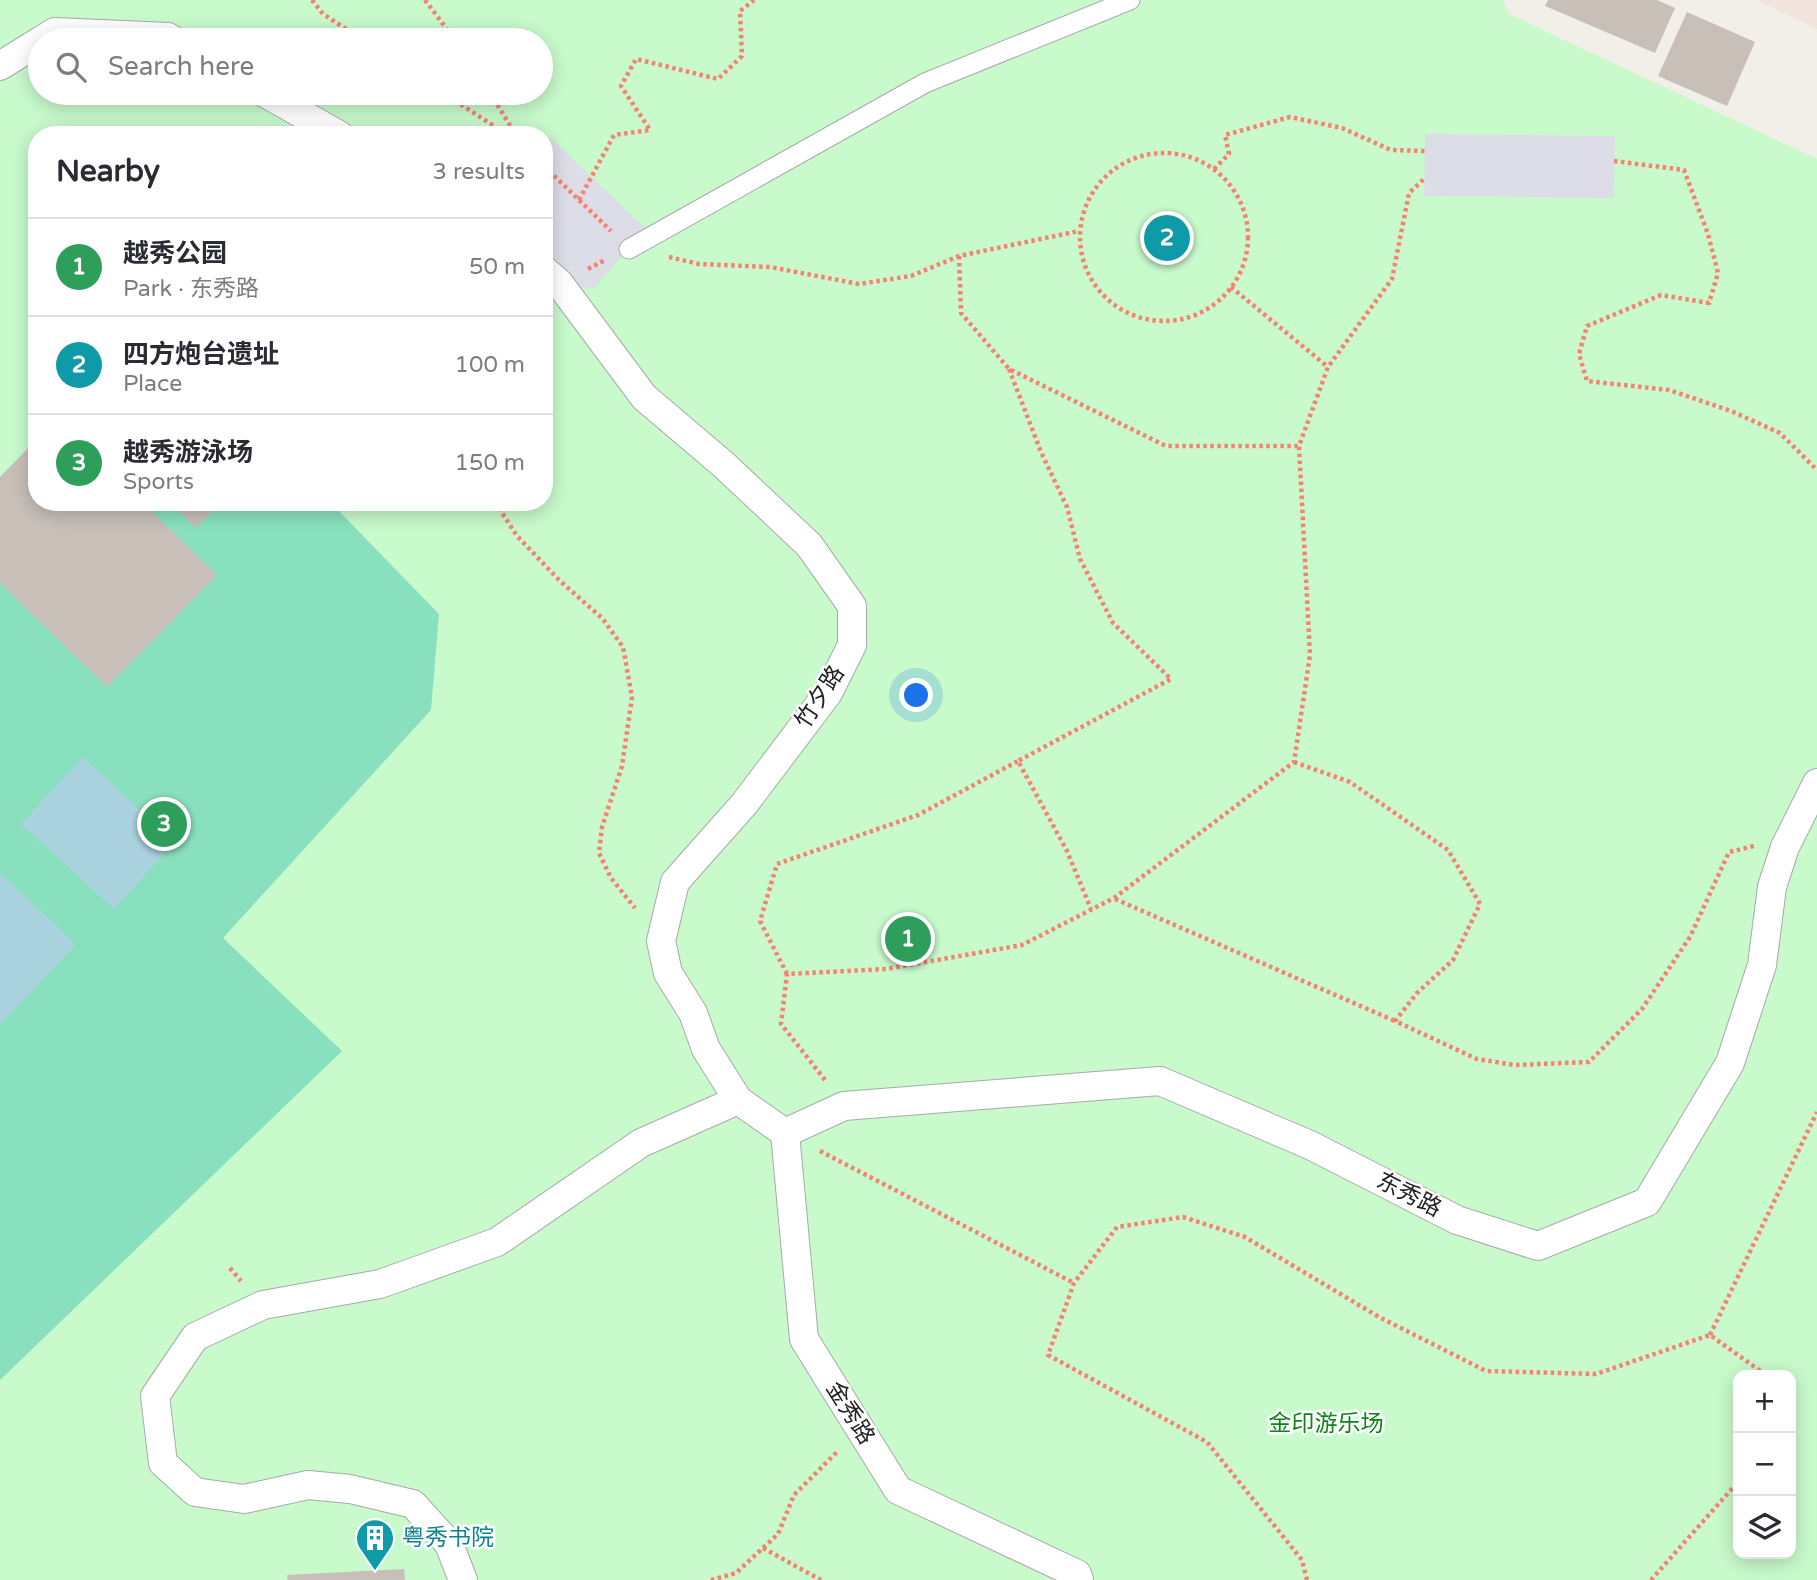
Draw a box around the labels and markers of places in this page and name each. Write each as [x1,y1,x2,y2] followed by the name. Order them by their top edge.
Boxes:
[1144,212,1190,264] pin: 2
[141,798,187,850] pin: 3
[885,913,931,965] pin: 1
[354,1517,396,1572] building icon: 粤秀书院
[402,1524,494,1552] place label: 粤秀书院

